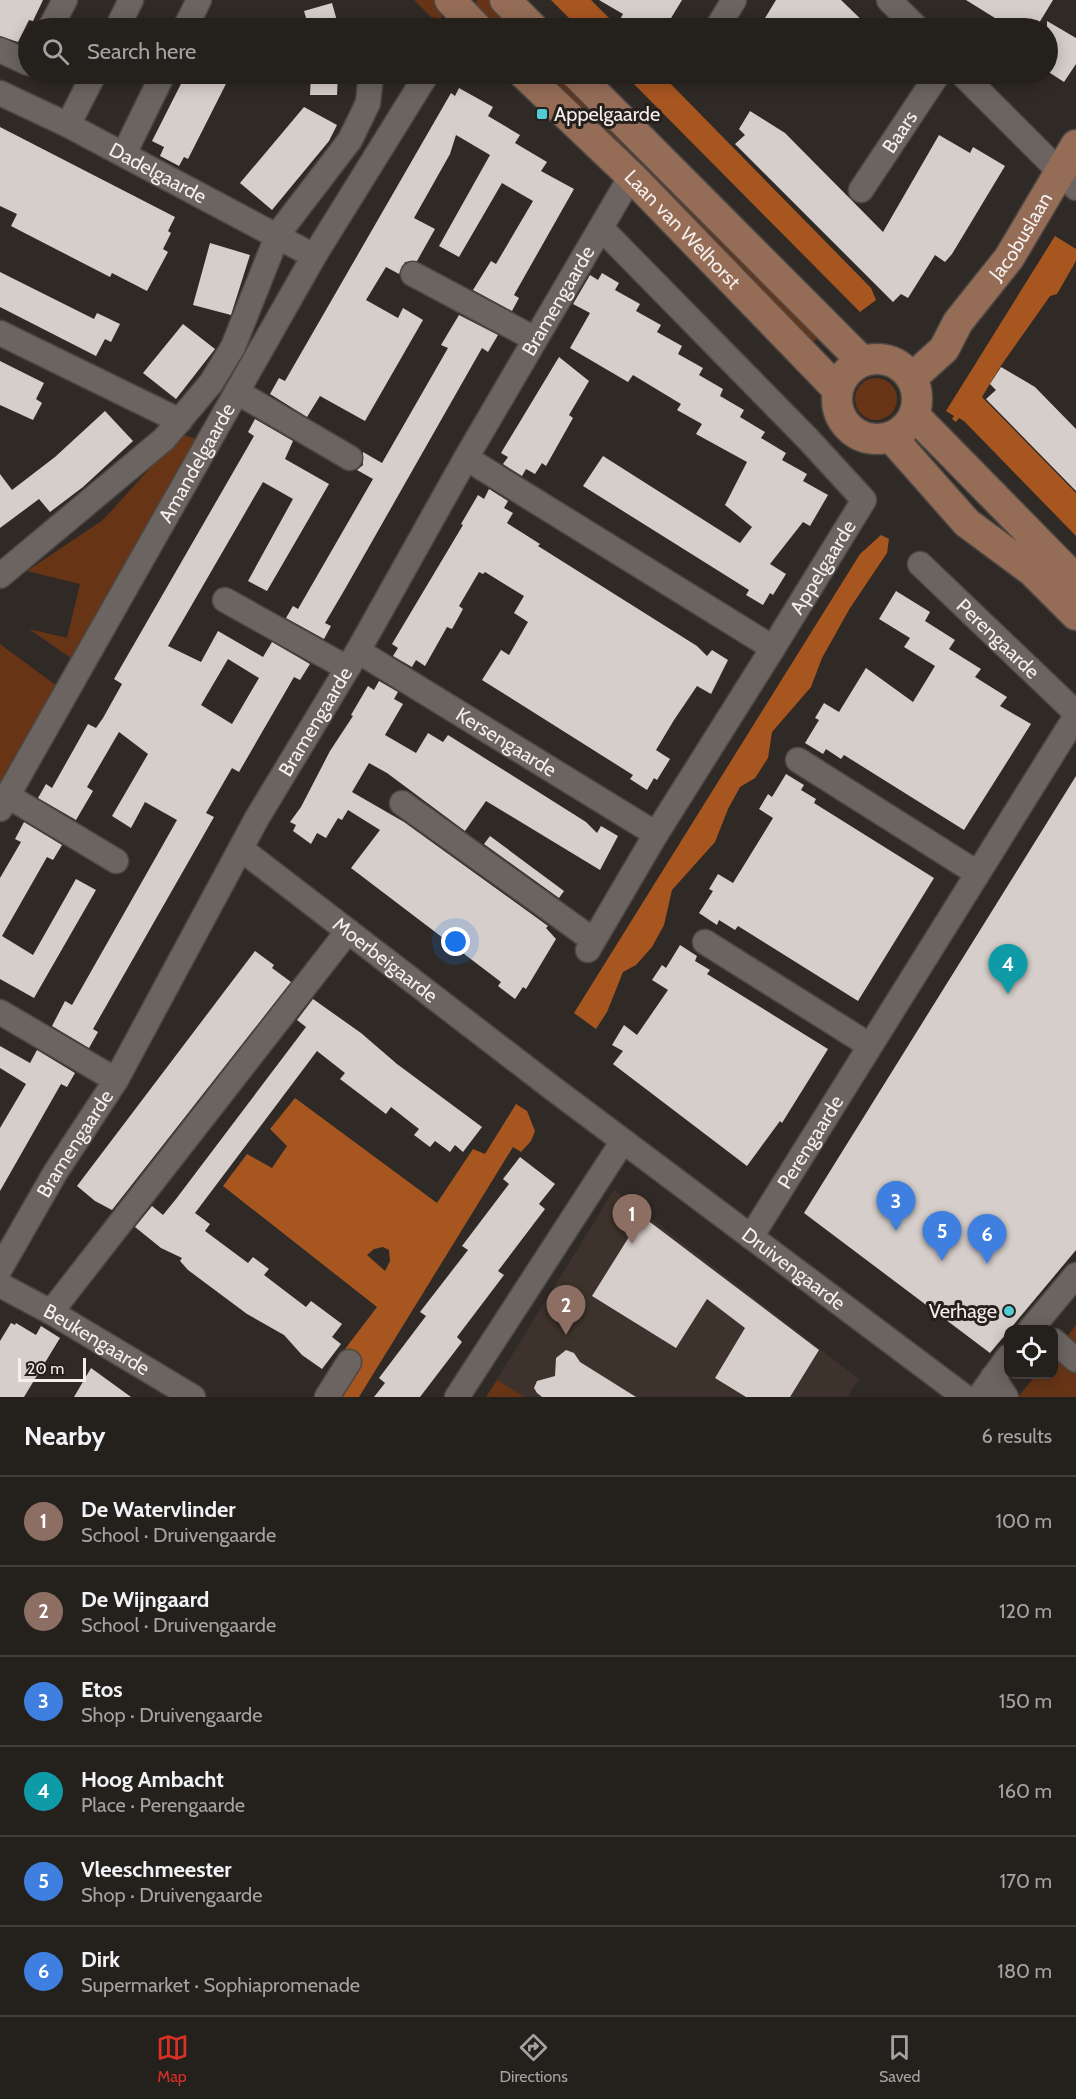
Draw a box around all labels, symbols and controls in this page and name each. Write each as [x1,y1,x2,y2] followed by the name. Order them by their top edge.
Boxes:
[18,18,1058,84] search box
[39,35,72,68] icon: search
[87,38,196,65] text: Search here
[554,102,660,126] place label: Appelgaarde
[877,106,922,157] street label: Baars
[535,107,549,121] marker: Appelgaarde
[105,137,211,209] street label: Dadelgaarde
[620,165,746,294] street label: Laan van Welhorst
[983,188,1057,286] street label: Jacobuslaan
[517,241,600,360] street label: Bramengaarde
[153,399,240,527] street label: Amandelgaarde
[785,516,861,619] street label: Appelgaarde
[952,593,1045,684] street label: Perengaarde
[273,663,357,781] street label: Bramengaarde
[452,702,561,782] street label: Kersengaarde
[328,912,443,1008] street label: Moerbeigaarde
[441,927,470,956] your location
[988,944,1028,994] pin: 4
[32,1085,118,1202] street label: Bramengaarde
[772,1091,848,1193] street label: Perengaarde
[876,1182,916,1231] pin: 3
[612,1194,652,1244] pin: 1
[922,1212,962,1261] pin: 5
[968,1214,1006,1264] pin: 6
[737,1222,850,1315] street label: Druivengaarde
[546,1286,586,1335] pin: 2
[40,1298,154,1380] street label: Beukengaarde
[929,1299,997,1323] place label: Verhage
[1002,1304,1016,1318] marker: Verhage
[1004,1325,1058,1379] map controls
[1004,1325,1058,1379] button: locate
[18,1355,86,1382] scale bar
[27,1359,64,1378] text: 20 m
[24,1420,105,1452] text: Nearby
[981,1424,1052,1448] text: 6 results
[81,1496,236,1523] text: De Watervlinder
[40,1509,47,1533] text: 1
[996,1509,1052,1533] text: 100 m
[81,1523,276,1547] text: School · Druivengaarde
[81,1586,209,1613] text: De Wijngaard
[38,1599,49,1623] text: 2
[999,1599,1052,1623] text: 120 m
[81,1613,276,1637] text: School · Druivengaarde
[81,1676,123,1703] text: Etos
[38,1689,49,1713] text: 3
[999,1689,1052,1713] text: 150 m
[81,1703,262,1727] text: Shop · Druivengaarde
[81,1766,224,1793] text: Hoog Ambacht
[37,1779,50,1803] text: 4
[998,1779,1052,1803] text: 160 m
[81,1793,245,1817] text: Place · Perengaarde
[81,1856,232,1883] text: Vleeschmeester
[38,1869,49,1893] text: 5
[1000,1869,1052,1893] text: 170 m
[81,1883,262,1907] text: Shop · Druivengaarde
[81,1946,120,1973] text: Dirk
[38,1959,49,1983] text: 6
[997,1959,1052,1983] text: 180 m
[81,1973,360,1997] text: Supermarket · Sophiapromenade
[156,2031,189,2086] tab: Map
[500,2031,568,2086] tab: Directions
[879,2031,920,2086] tab: Saved

